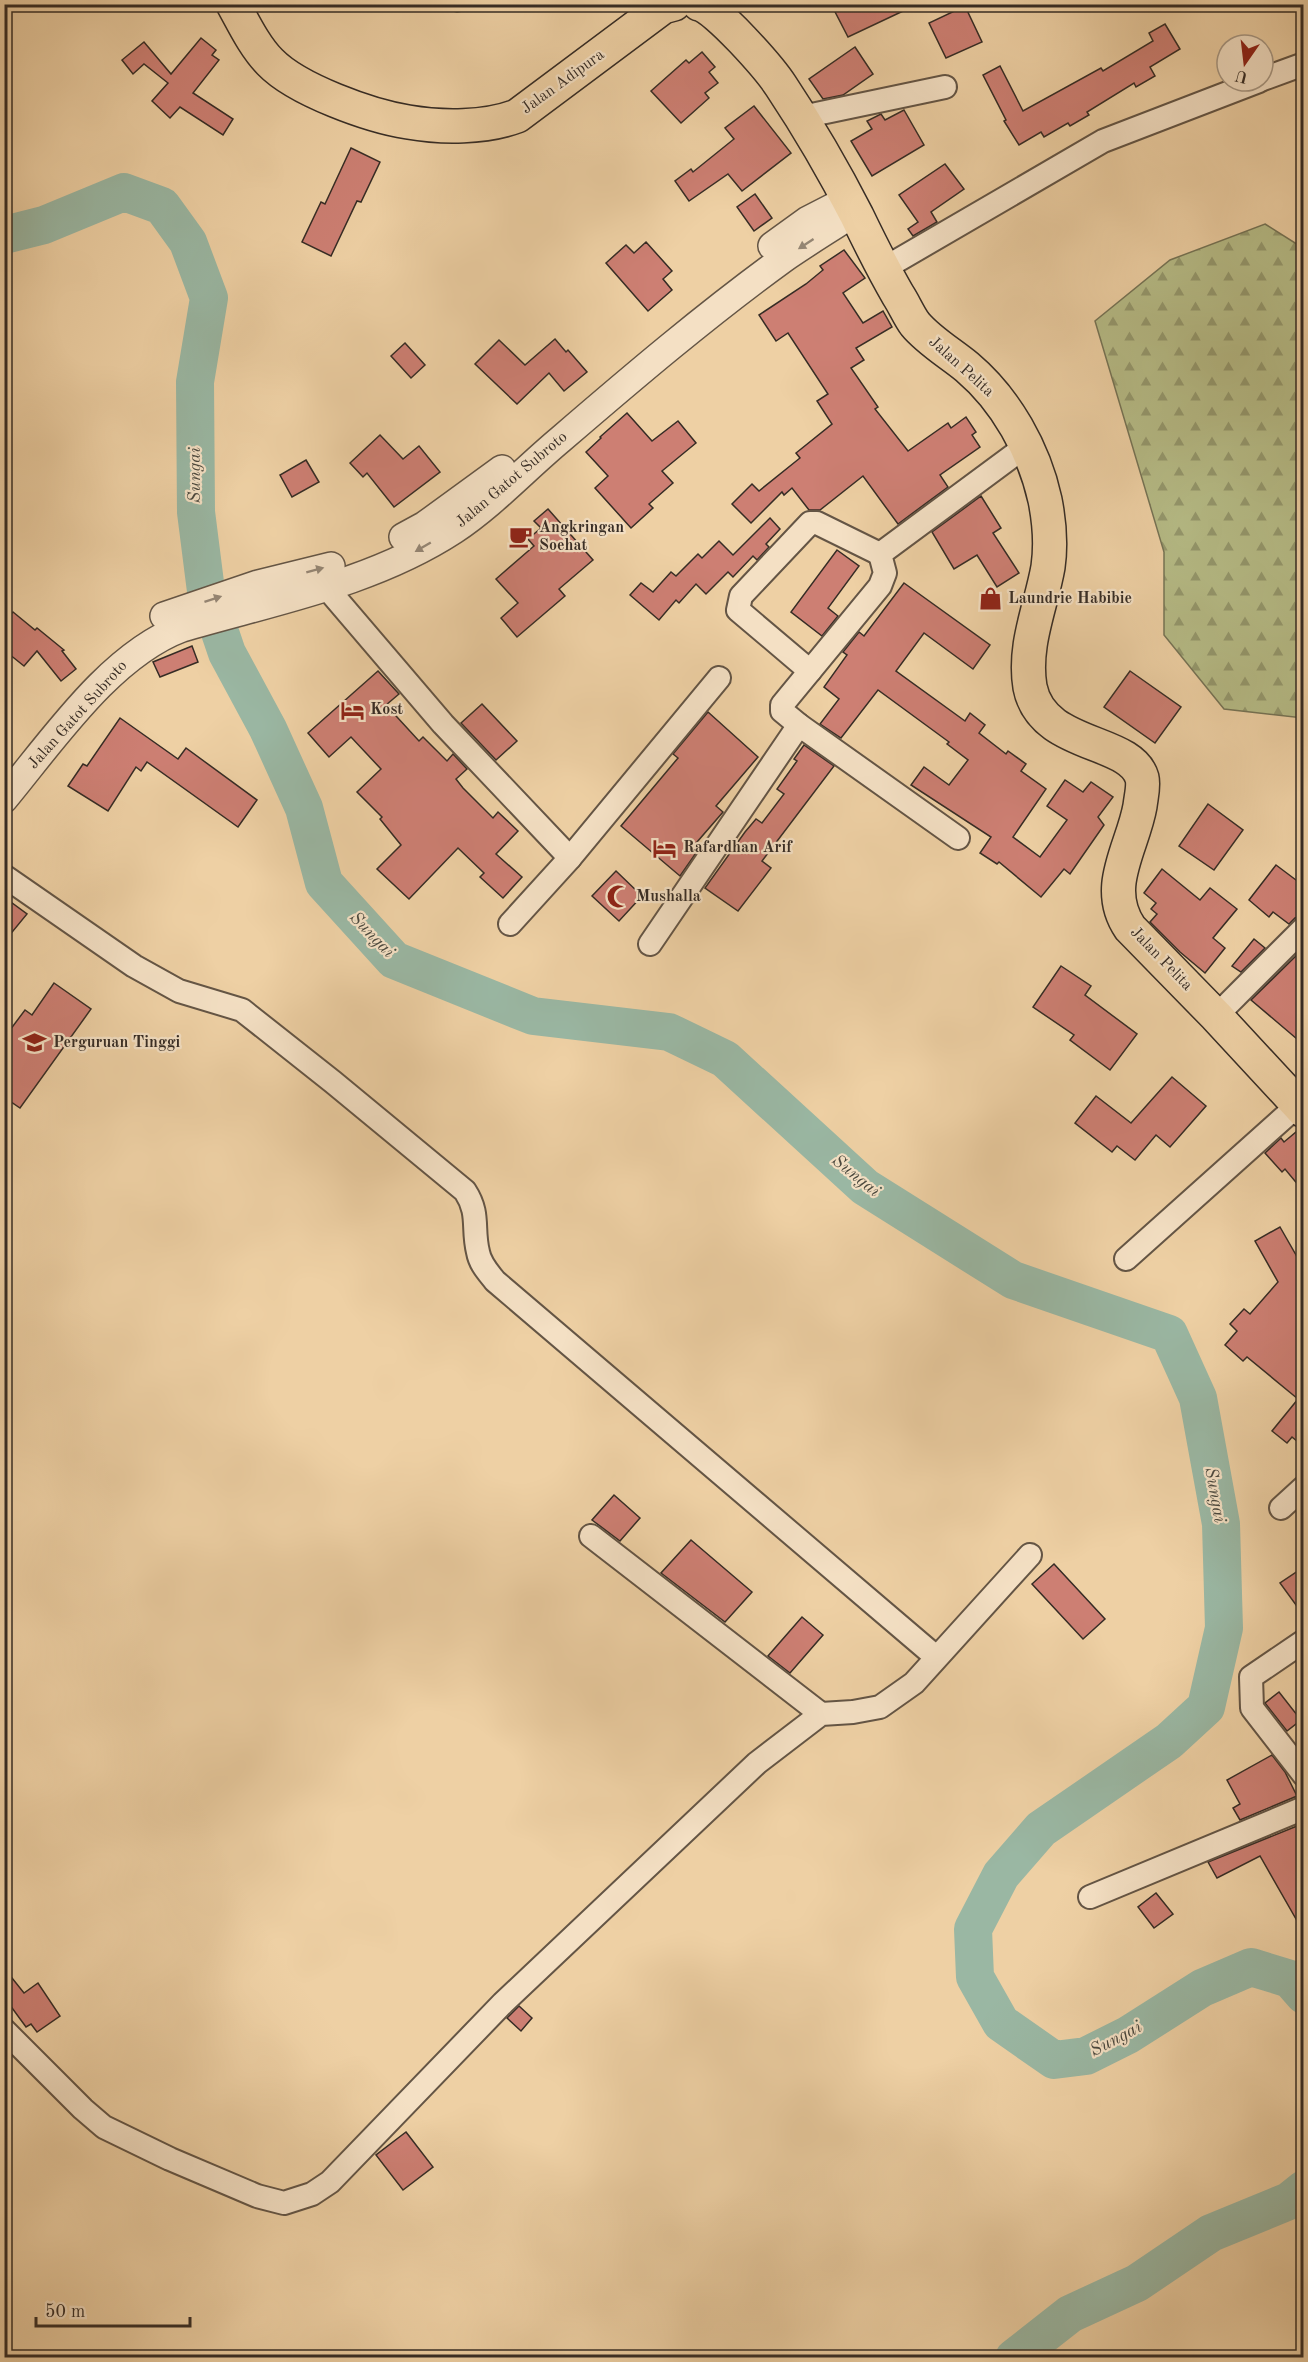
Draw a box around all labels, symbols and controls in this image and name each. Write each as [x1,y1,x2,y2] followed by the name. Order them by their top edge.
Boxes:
[1215,33,1275,93] north arrow
[519,47,607,117] street label: Jalan Adipura
[1233,66,1250,85] text: U
[798,238,814,249] one-way arrow
[925,334,997,400] street label: Jalan Pelita
[453,429,571,531] street label: Jalan Gatot Subroto
[186,447,204,503] water label: Sungai
[539,520,624,554] place label: Angkringan Soehat
[508,524,534,550] cafe icon: Angkringan Soehat
[414,542,431,552] one-way arrow
[306,565,324,575] one-way arrow
[977,586,1003,612] shop icon: Laundrie Habibie
[1008,591,1132,607] place label: Laundrie Habibie
[204,594,222,603] one-way arrow
[25,658,131,772] street label: Jalan Gatot Subroto
[339,697,365,723] hotel icon: Kost
[370,702,403,718] place label: Kost
[652,835,678,861] hotel icon: Rafardhan Arif
[683,840,793,856] place label: Rafardhan Arif
[605,884,631,910] mosque icon: Mushalla
[636,889,701,905] place label: Mushalla
[346,909,398,961] water label: Sungai
[1127,924,1195,994] street label: Jalan Pelita
[22,1030,48,1056] school or university icon: Perguruan Tinggi
[53,1035,181,1051] place label: Perguruan Tinggi
[829,1151,883,1201] water label: Sungai
[1201,1466,1229,1524] water label: Sungai
[1087,2018,1145,2060] water label: Sungai
[36,2290,190,2328] scale bar
[45,2303,85,2321] text: 50 m

